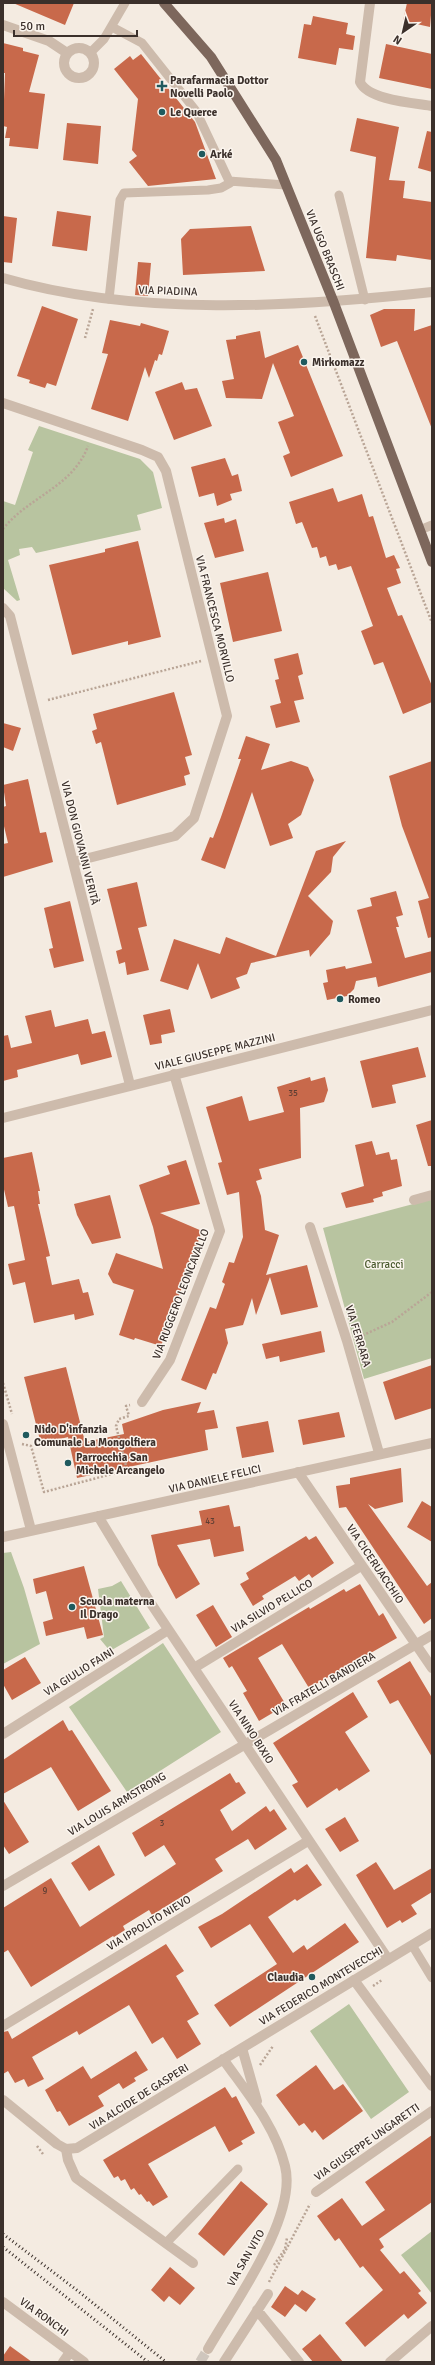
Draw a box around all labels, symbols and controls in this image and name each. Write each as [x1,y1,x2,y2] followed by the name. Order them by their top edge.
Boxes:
[14,12,137,38] scale bar
[383,12,423,52] north arrow
[20,19,45,34] text: 50 m
[391,32,404,47] text: N
[170,74,269,100] place label: Parafarmacia Dottor Novelli Paolo
[157,81,167,91] marker: Parafarmacia Dottor Novelli Paolo
[170,106,218,119] place label: Le Querce
[157,107,167,117] marker: Le Querce
[210,148,233,161] place label: Arké
[197,149,207,159] marker: Arké
[303,208,347,292] street label: VIA UGO BRASCHI
[138,283,198,299] street label: VIA PIADINA
[312,356,365,369] place label: Mirkomazz
[299,357,309,367] marker: Mirkomazz
[193,554,237,684] street label: VIA FRANCESCA MORVILLO
[58,779,103,907] street label: VIA DON GIOVANNI VERITÀ
[348,993,381,1006] place label: Romeo
[335,994,345,1004] marker: Romeo
[153,1031,277,1073] street label: VIALE GIUSEPPE MAZZINI
[288,1088,298,1099] house number: 35
[150,1227,212,1361] street label: VIA RUGGERO LEONCAVALLO
[364,1258,404,1271] park label: Carracci
[342,1304,374,1369] street label: VIA FERRARA
[34,1423,156,1449] place label: Nido D'infanzia Comunale La Mongolfiera
[21,1430,31,1440] marker: Nido D'infanzia Comunale La Mongolfiera
[76,1451,165,1477] place label: Parrocchia San Michele Arcangelo
[63,1458,73,1468] marker: Parrocchia San Michele Arcangelo
[168,1462,262,1496] street label: VIA DANIELE FELICI
[205,1516,215,1527] house number: 43
[344,1522,406,1606] street label: VIA CICERUACCHIO
[229,1577,315,1635] street label: VIA SILVIO PELLICO
[80,1595,155,1621] place label: Scuola materna Il Drago
[67,1602,77,1612] marker: Scuola materna Il Drago
[41,1645,117,1699] street label: VIA GIULIO FAINI
[270,1649,378,1719] street label: VIA FRATELLI BANDIERA
[226,1698,276,1766] street label: VIA NINO BIXIO
[66,1770,168,1838] street label: VIA LOUIS ARMSTRONG
[160,1818,165,1829] house number: 3
[43,1886,48,1897] house number: 9
[105,1893,193,1953] street label: VIA IPPOLITO NIEVO
[257,1944,385,2028] street label: VIA FEDERICO MONTEVECCHI
[267,1971,304,1984] place label: Claudia
[307,1972,317,1982] marker: Claudia
[87,2061,191,2133] street label: VIA ALCIDE DE GASPERI
[312,2101,422,2183] street label: VIA GIUSEPPE UNGARETTI
[225,2227,267,2289] street label: VIA SAN VITO
[17,2295,71,2339] street label: VIA RONCHI

